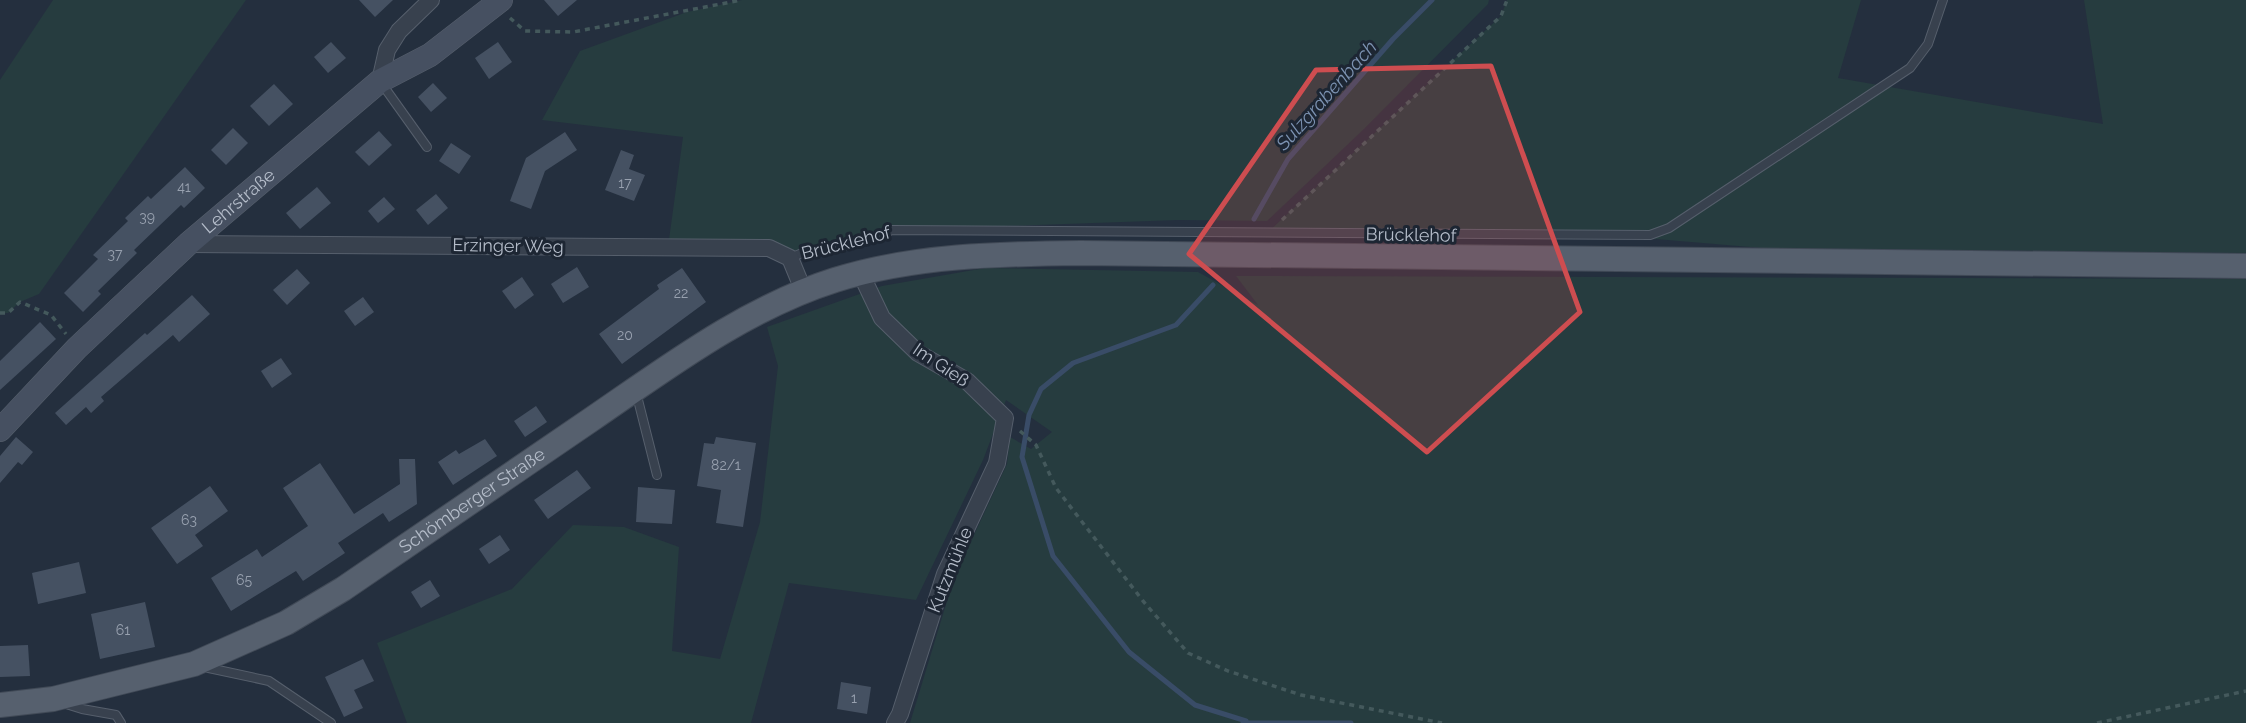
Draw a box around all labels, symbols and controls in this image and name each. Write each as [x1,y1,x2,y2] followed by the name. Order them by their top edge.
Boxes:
[1270,36,1381,155] water label: Sulzgrabenbach
[198,164,279,237] street label: Lehrstraße
[618,175,632,191] house number: 17
[177,179,191,195] house number: 41
[139,209,155,225] house number: 39
[799,221,894,264] street label: Brücklehof
[1365,223,1458,246] street label: Brücklehof
[452,234,564,257] street label: Erzinger Weg
[108,246,123,262] house number: 37
[674,285,688,301] house number: 22
[617,327,633,343] house number: 20
[909,338,973,391] street label: Im Gieß
[395,443,549,557] street label: Schömberger Straße
[711,457,741,473] house number: 82/1
[181,512,197,528] house number: 63
[923,524,976,615] street label: Kutzmühle
[236,572,252,588] house number: 65
[116,622,130,638] house number: 61
[851,690,857,706] house number: 1

